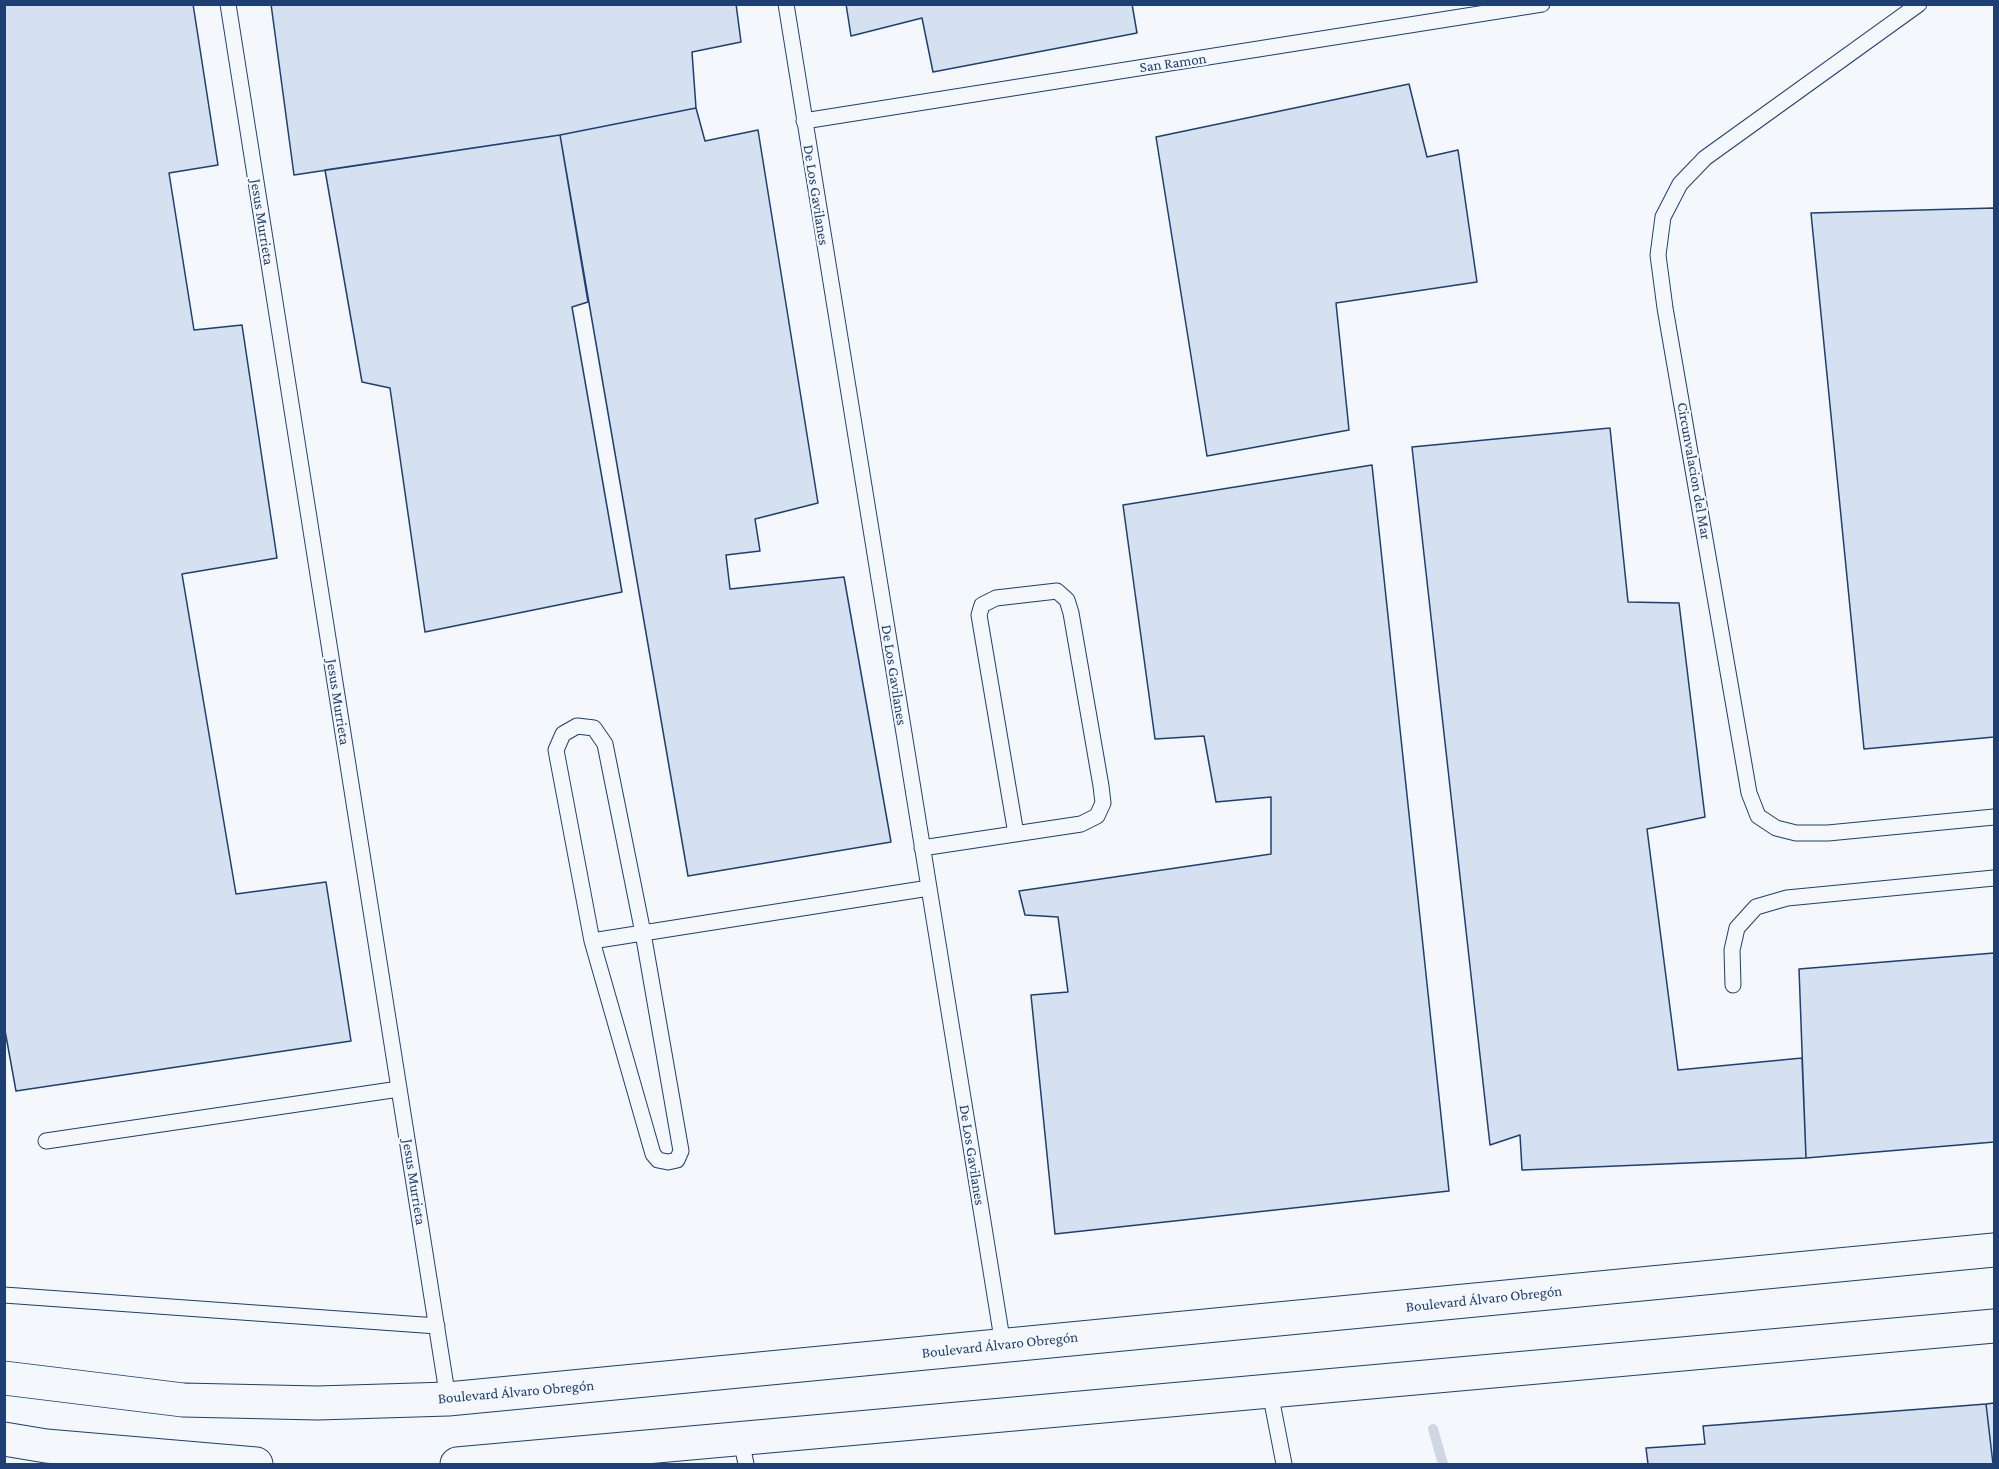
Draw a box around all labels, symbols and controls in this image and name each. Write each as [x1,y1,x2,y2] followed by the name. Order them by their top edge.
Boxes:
[1138,49,1208,77] street label: San Ramon
[799,143,833,247] street label: De Los Gavilanes
[246,178,278,266] street label: Jesus Murrieta
[1673,401,1715,541] street label: Circunvalacion del Mar
[877,623,911,727] street label: De Los Gavilanes
[322,658,354,746] street label: Jesus Murrieta
[955,1103,989,1207] street label: De Los Gavilanes
[398,1138,430,1226] street label: Jesus Murrieta
[1405,1282,1563,1316] street label: Boulevard Álvaro Obregón
[921,1328,1079,1362] street label: Boulevard Álvaro Obregón
[437,1376,595,1408] street label: Boulevard Álvaro Obregón

